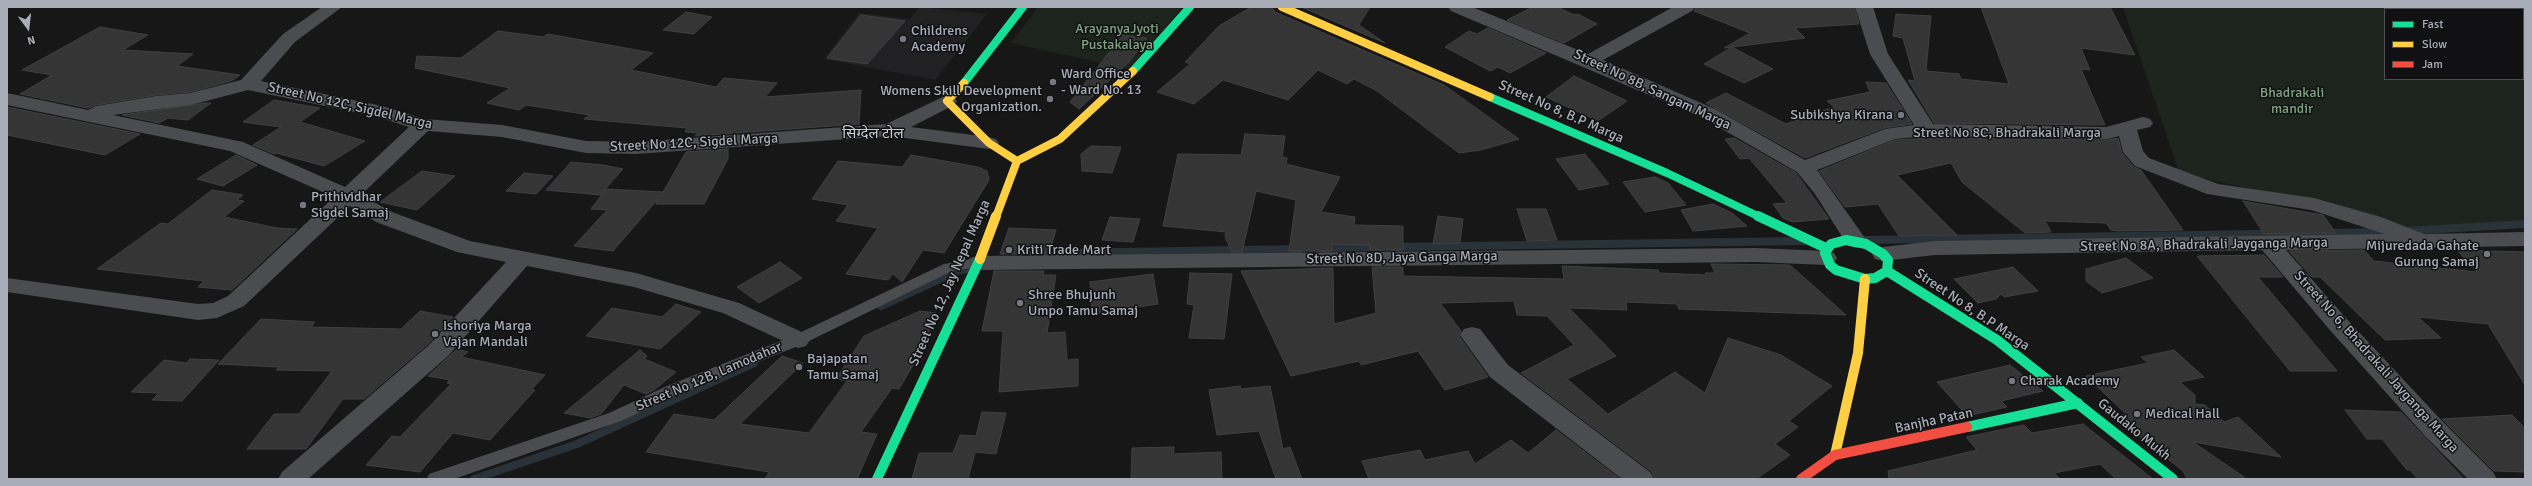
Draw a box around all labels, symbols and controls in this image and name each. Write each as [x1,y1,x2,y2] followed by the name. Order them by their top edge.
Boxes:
[8,8,48,48] north arrow
[2384,8,2524,80] legend
[2422,17,2443,32] text: Fast
[1075,21,1159,54] park label: ArayanyaJyoti Pustakalaya
[911,23,968,56] place label: Childrens Academy
[26,33,37,47] text: N
[898,34,908,44] marker: Childrens Academy
[2422,37,2447,52] text: Slow
[1571,46,1733,134] street label: Street No 8B, Sangam Marga
[2422,57,2443,72] text: Jam
[1061,66,1142,98] place label: Ward Office - Ward No. 13
[1048,77,1058,87] marker: Ward Office - Ward No. 13
[1496,77,1626,147] street label: Street No 8, B.P Marga
[266,79,434,133] street label: Street No 12C, Sigdel Marga
[880,83,1042,116] place label: Womens Skill Development Organization.
[2260,85,2324,118] park label: Bhadrakali mandir
[1045,94,1055,104] marker: Womens Skill Development Organization.
[1790,107,1893,123] place label: Subikshya Kirana
[1896,110,1906,120] marker: Subikshya Kirana
[842,125,904,143] district label: सिग्देल टोल
[1913,125,2101,141] street label: Street No 8C, Bhadrakali Marga
[610,130,778,156] street label: Street No 12C, Sigdel Marga
[311,189,389,222] place label: Prithividhar Sigdel Samaj
[906,197,994,369] street label: Street No 12, Jay Nepal Marga
[298,200,308,210] marker: Prithividhar Sigdel Samaj
[2080,234,2328,256] street label: Street No 8A, Bhadrakali Jayganga Marga
[2366,238,2479,270] place label: Mijuredada Gahate Gurung Samaj
[1017,242,1111,258] place label: Kriti Trade Mart
[1004,245,1014,255] marker: Kriti Trade Mart
[1306,248,1498,268] street label: Street No 8D, Jaya Ganga Marga
[2482,249,2492,259] marker: Mijuredada Gahate Gurung Samaj
[1911,265,2033,355] street label: Street No 8, B.P Marga
[2290,268,2462,456] street label: Street No 6, Bhadrakali Jayganga Marga
[1028,287,1138,320] place label: Shree Bhujunh Umpo Tamu Samaj
[1015,298,1025,308] marker: Shree Bhujunh Umpo Tamu Samaj
[443,318,532,350] place label: Ishoriya Marga Vajan Mandali
[430,329,440,339] marker: Ishoriya Marga Vajan Mandali
[633,339,785,415] street label: Street No 12B, Lamodahar
[807,351,879,384] place label: Bajapatan Tamu Samaj
[794,362,804,372] marker: Bajapatan Tamu Samaj
[2020,373,2119,389] place label: Charak Academy
[2007,376,2017,386] marker: Charak Academy
[2094,395,2174,465] street label: Gaudako Mukh
[1894,405,1974,437] street label: Banjha Patan
[2145,406,2220,422] place label: Medical Hall
[2132,409,2142,419] marker: Medical Hall

